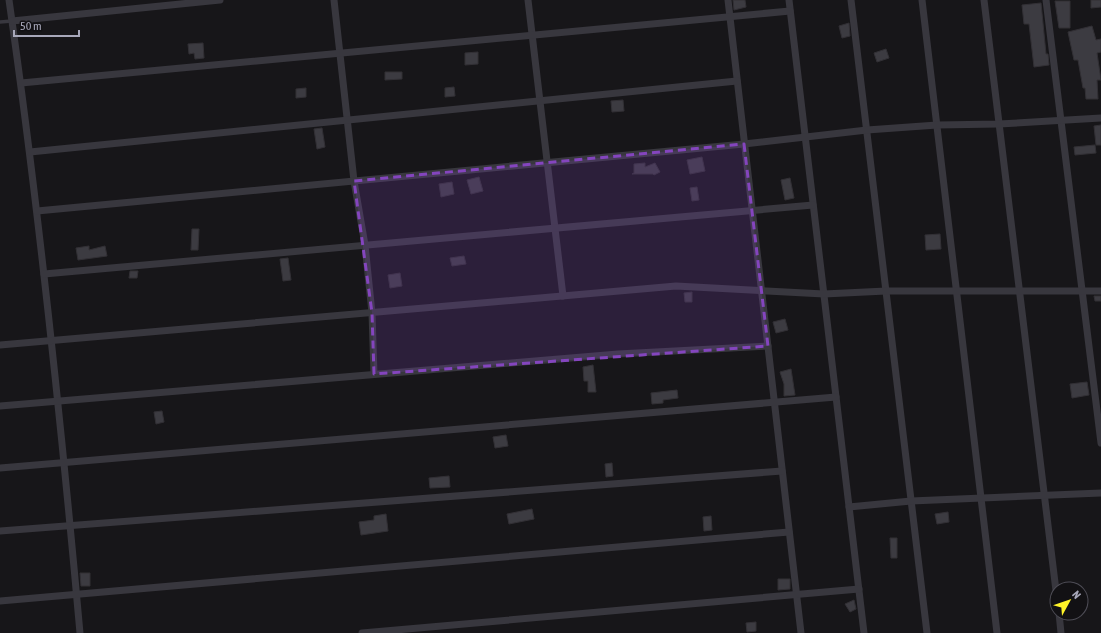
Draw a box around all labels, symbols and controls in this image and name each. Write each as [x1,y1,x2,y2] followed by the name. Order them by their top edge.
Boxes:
[14,12,79,38] scale bar
[20,19,42,33] text: 50 m
[1049,581,1089,621] north arrow
[1070,588,1083,601] text: N

